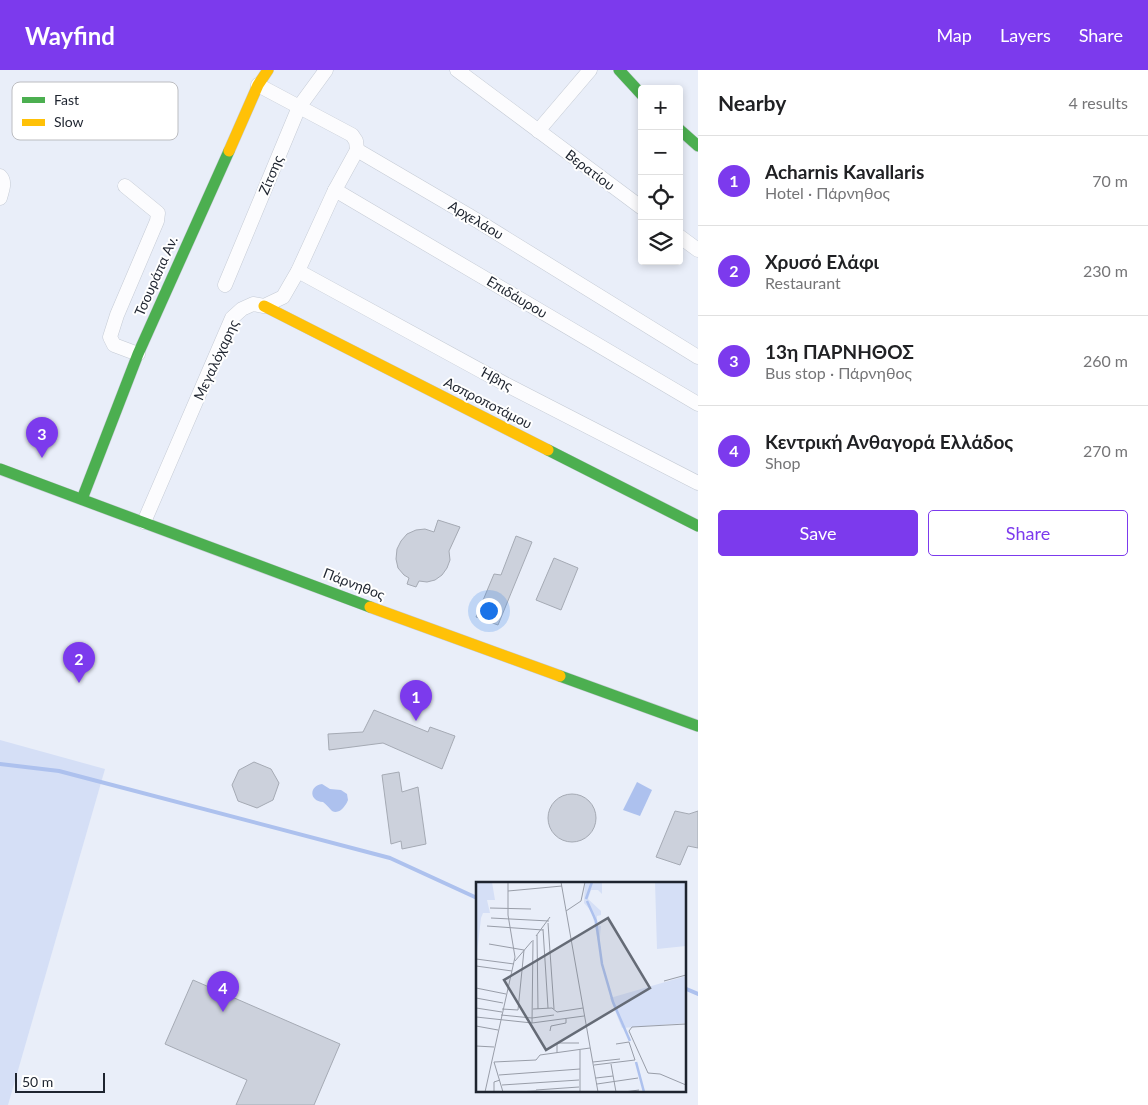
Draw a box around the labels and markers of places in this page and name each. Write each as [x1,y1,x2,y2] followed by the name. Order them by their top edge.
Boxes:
[26,417,58,458] pin: 3
[63,642,95,683] pin: 2
[400,680,432,721] pin: 1
[207,971,239,1012] pin: 4

